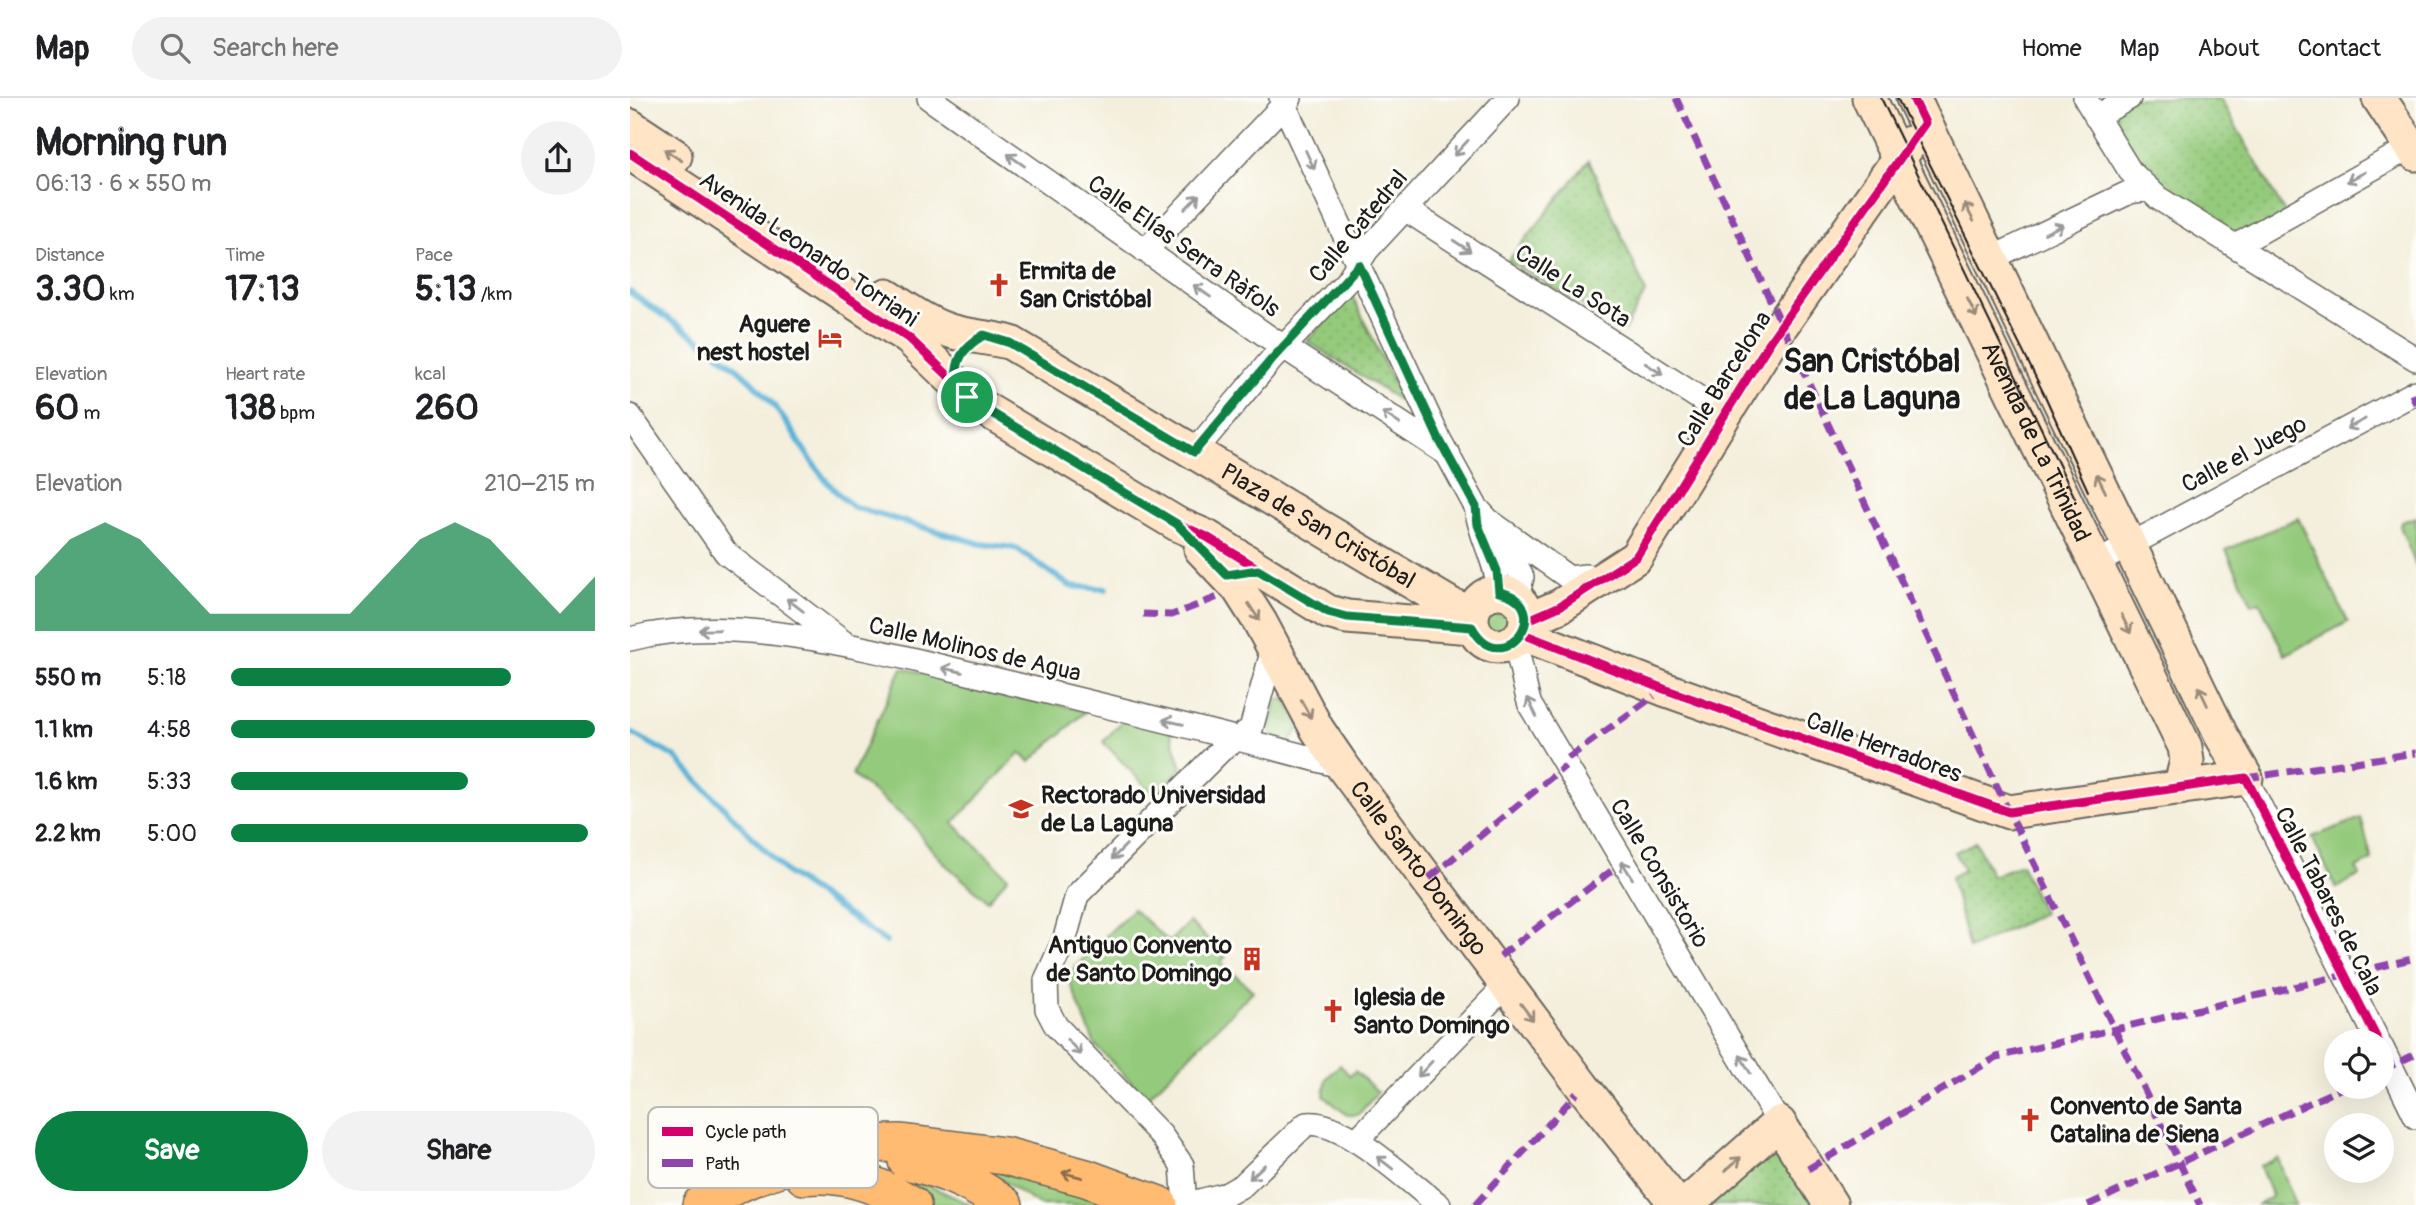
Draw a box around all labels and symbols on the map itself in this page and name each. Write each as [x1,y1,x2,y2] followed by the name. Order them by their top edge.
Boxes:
[1453,139,1470,156] one-way arrow
[664,148,684,162] one-way arrow
[1304,149,1317,170] one-way arrow
[1007,153,1026,167] one-way arrow
[1303,164,1414,289] street label: Calle Catedral
[694,165,923,333] street label: Avenida Leonardo Torriani
[1082,169,1286,324] street label: Calle Elías Serra Ràfols
[2346,171,2367,184] one-way arrow
[1184,193,1200,211] one-way arrow
[1962,202,1976,223] one-way arrow
[2043,221,2064,235] one-way arrow
[1509,238,1636,335] street label: Calle La Sota
[1452,240,1472,254] one-way arrow
[1019,257,1152,314] place label: Ermita de San Cristóbal
[985,271,1013,299] church icon: Ermita de San Cristóbal
[1193,284,1212,298] one-way arrow
[1965,297,1979,318] one-way arrow
[1671,306,1778,453] street label: Calle Barcelona
[697,310,811,367] place label: Aguere nest hostel
[816,324,844,352] hotel icon: Aguere nest hostel
[1975,337,2097,547] street label: Avenida de La Trinidad
[1783,342,1961,419] district label: San Cristóbal de La Laguna
[1644,362,1663,376] one-way arrow
[937,367,997,427] pin
[2177,409,2312,500] street label: Calle el Juego
[1382,411,1401,425] one-way arrow
[2346,418,2367,431] one-way arrow
[1215,457,1420,595] street label: Plaza de San Cristóbal
[2094,473,2107,494] one-way arrow
[786,598,805,613] one-way arrow
[1247,602,1261,622] one-way arrow
[866,611,1084,688] street label: Calle Molinos de Agua
[2119,613,2133,634] one-way arrow
[698,623,721,637] one-way arrow
[941,662,963,675] one-way arrow
[2195,686,2209,707] one-way arrow
[1525,697,1538,718] one-way arrow
[1300,698,1313,719] one-way arrow
[1802,706,1966,789] street label: Calle Herradores
[1162,715,1185,728] one-way arrow
[1343,775,1494,962] street label: Calle Santo Domingo
[1041,781,1266,838] place label: Rectorado Universidad de La Laguna
[1604,793,1716,953] street label: Calle Consistorio
[1007,795,1035,823] school or university icon: Rectorado Universidad de La Laguna
[2268,802,2389,1001] street label: Calle Tabares de Cala
[1111,843,1128,860] one-way arrow
[1619,861,1633,881] one-way arrow
[1046,931,1232,988] place label: Antiguo Convento de Santo Domingo
[1238,945,1266,973] building icon: Antiguo Convento de Santo Domingo
[1353,983,1510,1040] place label: Iglesia de Santo Domingo
[1319,997,1347,1025] church icon: Iglesia de Santo Domingo
[1519,1002,1534,1021] one-way arrow
[1066,1038,1083,1055] one-way arrow
[1738,1055,1752,1075] one-way arrow
[1416,1060,1433,1077] one-way arrow
[2050,1092,2242,1149] place label: Convento de Santa Catalina de Siena
[2016,1106,2044,1134] church icon: Convento de Santa Catalina de Siena
[648,1107,878,1188] legend
[705,1120,786,1144] text: Cycle path
[705,1152,740,1176] text: Path
[1376,1156,1394,1171] one-way arrow
[1724,1156,1742,1172] one-way arrow
[1248,1163,1265,1180] one-way arrow
[1061,1167,1083,1180] one-way arrow

